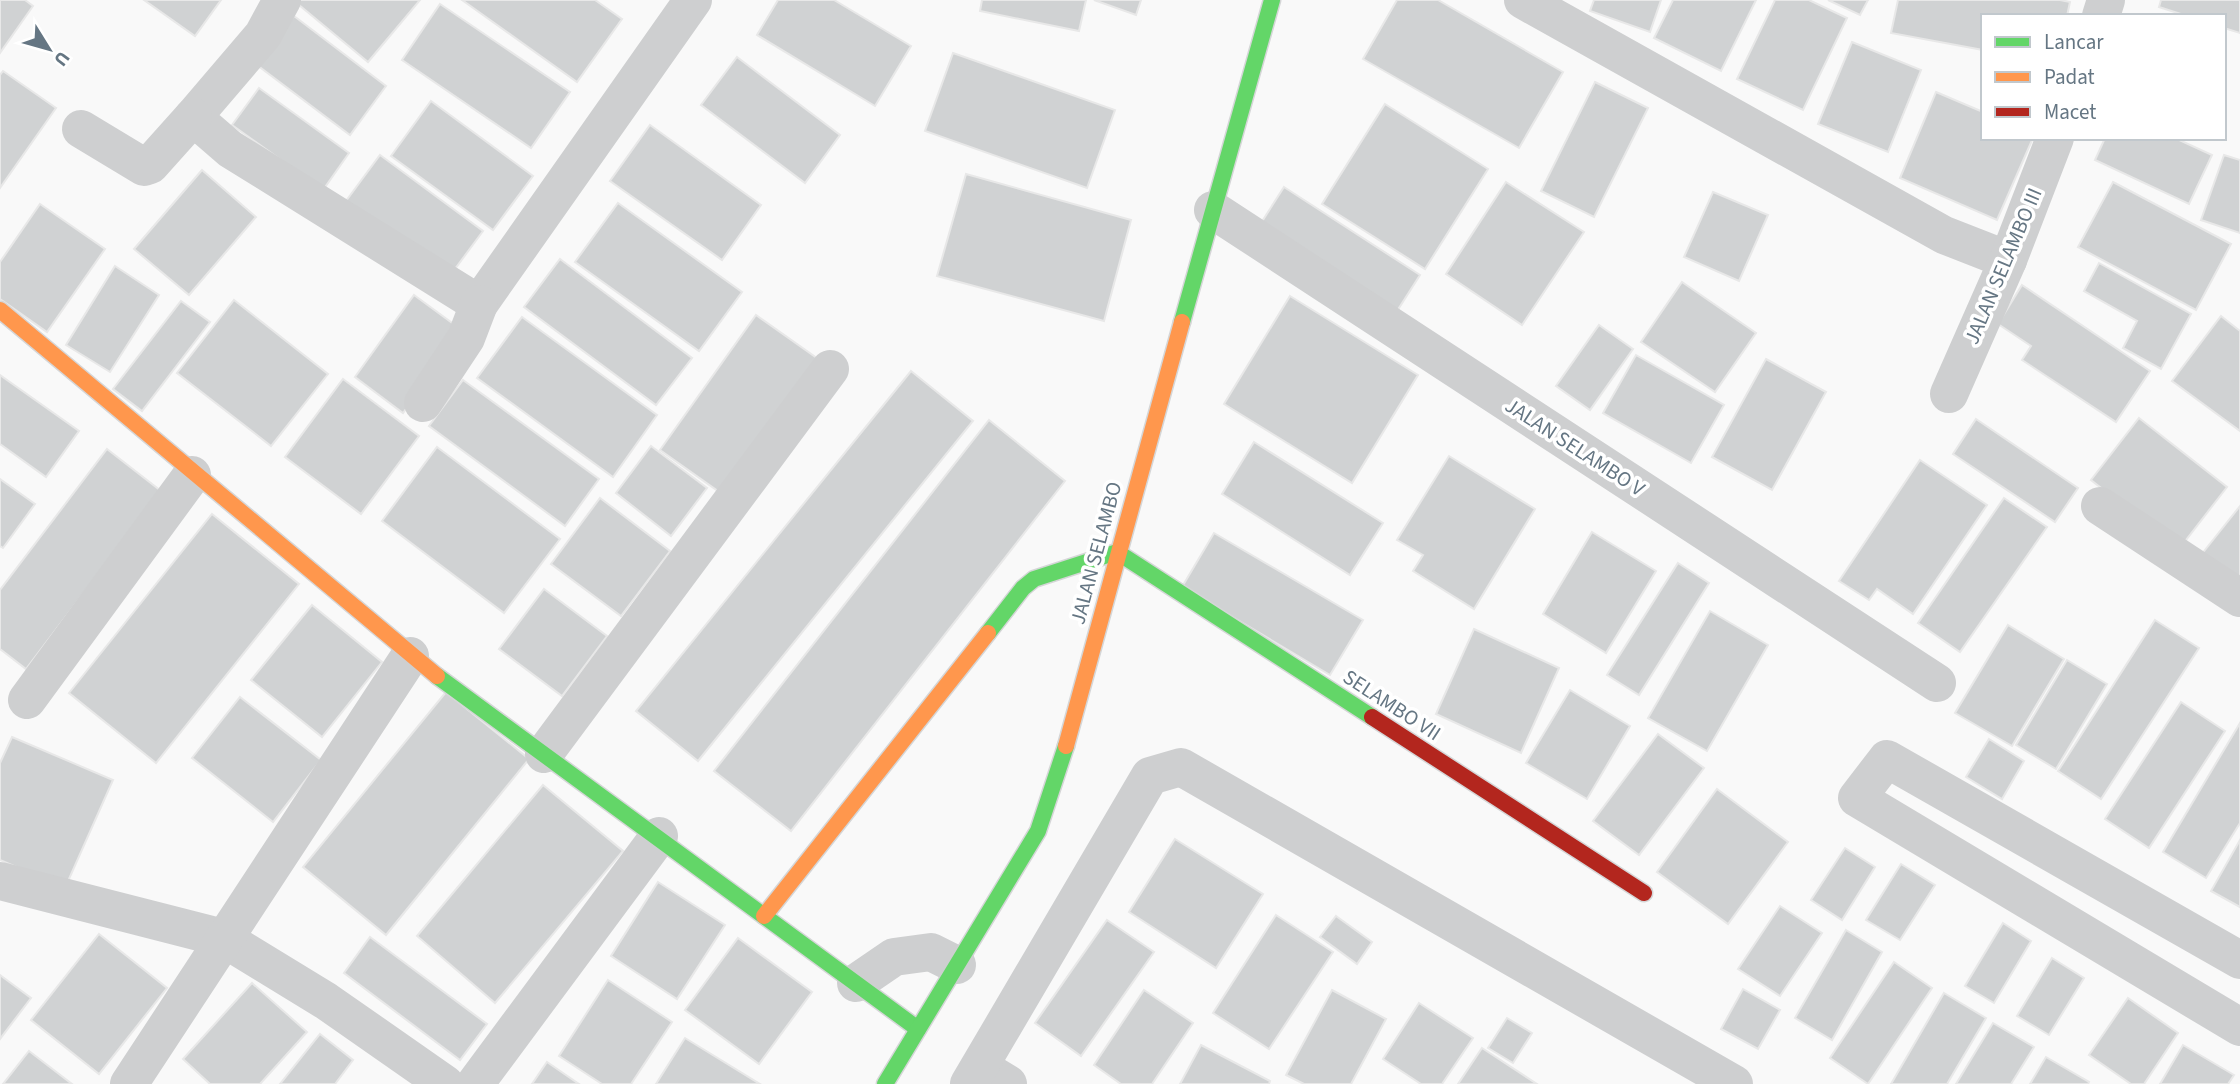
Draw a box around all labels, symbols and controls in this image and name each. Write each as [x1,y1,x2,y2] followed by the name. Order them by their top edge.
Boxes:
[14,14,84,84] north arrow
[1981,14,2226,140] legend
[2044,27,2104,57] text: Lancar
[47,45,76,72] text: U
[2044,62,2095,92] text: Padat
[2044,97,2096,127] text: Macet
[1957,183,2049,349] street label: JALAN SELAMBO III
[1499,390,1651,504] street label: JALAN SELAMBO V
[1063,478,1129,628] street label: JALAN SELAMBO
[1337,662,1447,748] street label: SELAMBO VII

